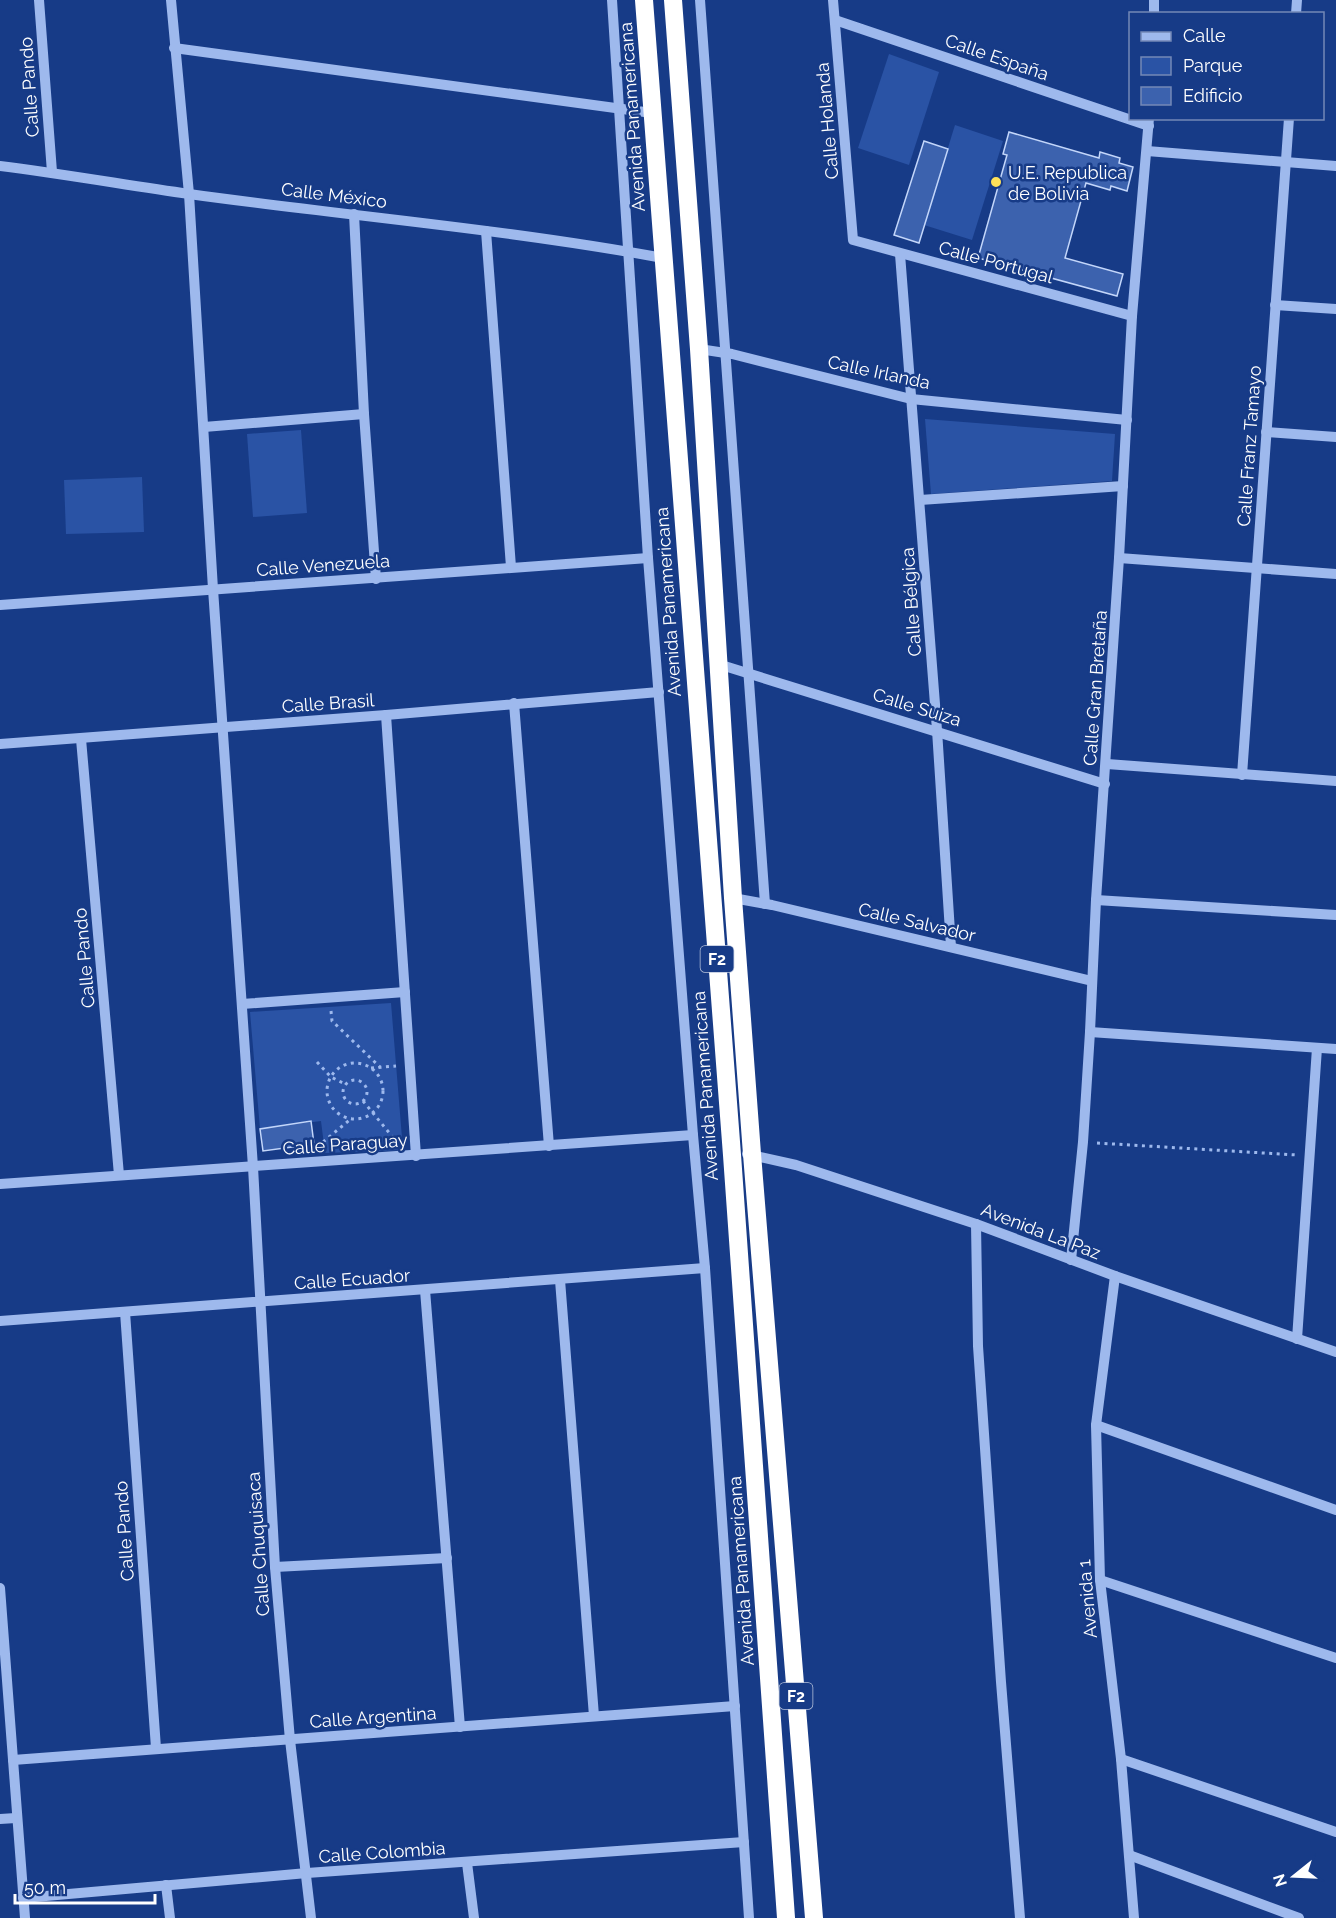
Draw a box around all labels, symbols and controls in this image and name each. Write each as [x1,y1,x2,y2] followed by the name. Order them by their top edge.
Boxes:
[1129,12,1324,120] legend
[615,22,649,212] street label: Avenida Panamericana
[1183,25,1226,46] text: Calle
[943,29,1051,85] street label: Calle España
[15,36,43,138] street label: Calle Pando
[1183,55,1243,76] text: Parque
[811,62,843,180] street label: Calle Holanda
[1183,85,1243,106] text: Edificio
[1008,162,1127,204] place label: U.E. Republica de Bolivia
[989,175,1003,189] marker: U.E. Republica de Bolivia
[280,178,388,212] street label: Calle México
[936,237,1056,287] street label: Calle Portugal
[826,351,932,393] street label: Calle Irlanda
[1233,364,1265,527] street label: Calle Franz Tamayo
[651,507,685,697] street label: Avenida Panamericana
[897,547,925,657] street label: Calle Bélgica
[256,550,390,580] street label: Calle Venezuela
[1079,610,1111,766] street label: Calle Gran Bretaña
[870,684,964,730] street label: Calle Suiza
[281,689,375,717] street label: Calle Brasil
[856,898,978,946] street label: Calle Salvador
[69,907,99,1009] street label: Calle Pando
[700,946,734,972] road number: F2
[688,991,722,1181] street label: Avenida Panamericana
[282,1129,408,1159] street label: Calle Paraguay
[978,1199,1104,1263] street label: Avenida La Paz
[293,1264,411,1294] street label: Calle Ecuador
[242,1471,274,1617] street label: Calle Chuquisaca
[724,1476,758,1666] street label: Avenida Panamericana
[110,1480,138,1582] street label: Calle Pando
[1073,1558,1101,1639] street label: Avenida 1
[780,1683,812,1709] road number: F2
[309,1702,437,1732] street label: Calle Argentina
[318,1837,446,1867] street label: Calle Colombia
[1264,1846,1324,1906] north arrow
[15,1867,154,1905] scale bar
[1269,1872,1291,1889] text: N
[24,1877,66,1898] text: 50 m

